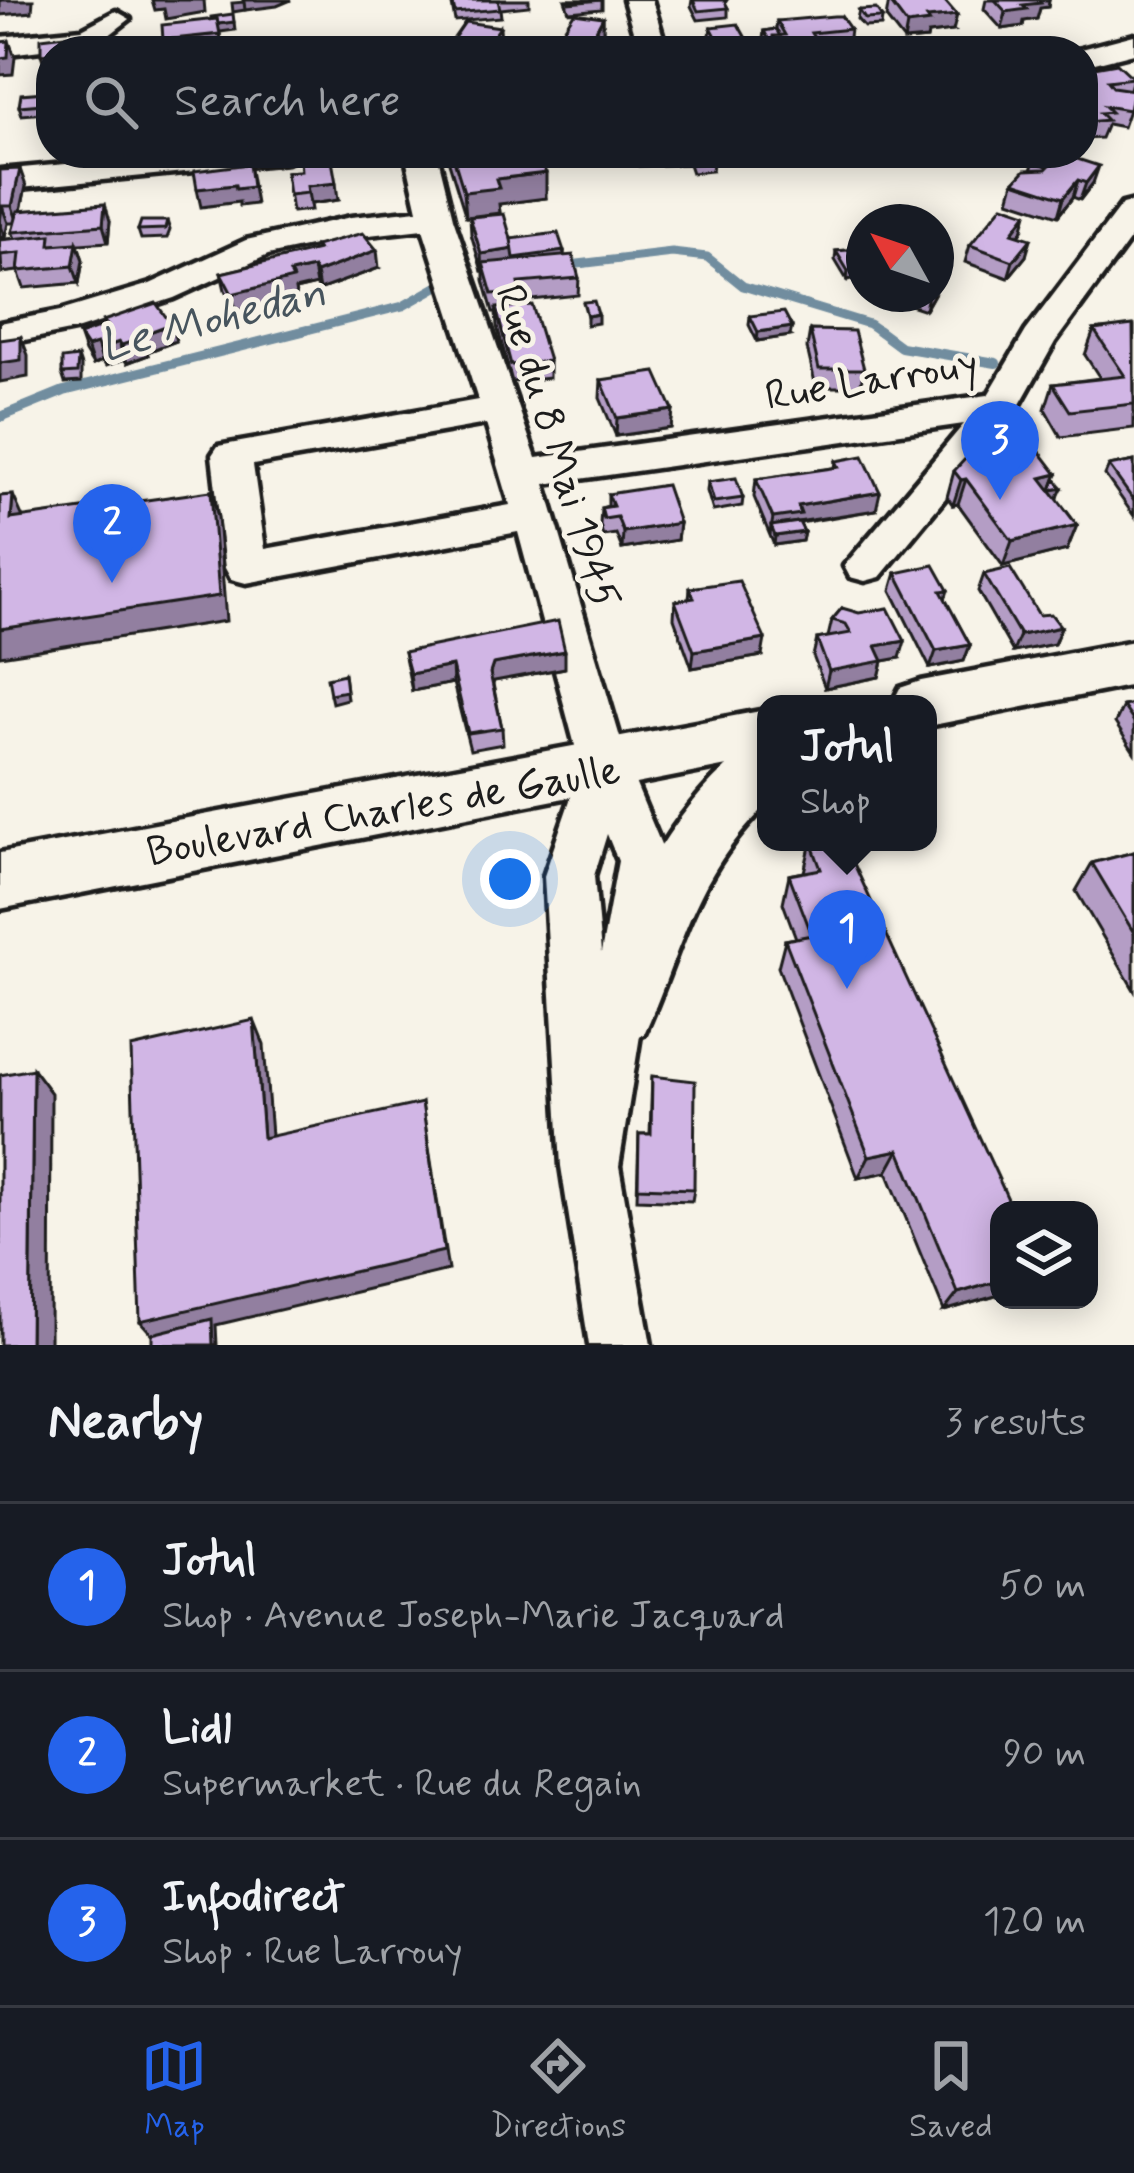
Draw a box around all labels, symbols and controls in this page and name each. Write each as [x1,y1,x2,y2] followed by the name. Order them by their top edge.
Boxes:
[36,36,1098,168] search box
[78,69,144,135] icon: search
[174,73,401,132] text: Search here
[846,204,954,312] north arrow
[94,264,332,377] water label: Le Mohedan
[480,278,631,616] street label: Rue du 8 Mai 1945
[761,338,982,425] street label: Rue Larrouy
[961,401,1039,500] pin: 3
[73,484,151,583] pin: 2
[757,695,937,851] popup
[800,718,894,777] text: Jotul
[143,744,625,881] street label: Boulevard Charles de Gaulle
[800,777,871,828] text: Shop
[480,849,540,909] your location
[808,890,886,989] pin: 1
[990,1201,1098,1309] map controls
[990,1201,1098,1309] button: layers
[48,1390,203,1456] text: Nearby
[945,1398,1086,1449] text: 3 results
[162,1532,257,1591] text: Jotul
[78,1561,96,1612] text: 1
[999,1561,1086,1612] text: 50 m
[162,1591,784,1642] text: Shop · Avenue Joseph-Marie Jacquard
[162,1700,232,1759] text: Lidl
[77,1729,97,1780] text: 2
[1003,1729,1086,1780] text: 90 m
[162,1759,642,1810] text: Supermarket · Rue du Regain
[162,1868,345,1927] text: Infodirect
[78,1897,96,1948] text: 3
[983,1897,1086,1948] text: 120 m
[162,1927,463,1978] text: Shop · Rue Larrouy
[141,2033,207,2149] tab: Map
[490,2033,626,2149] tab: Directions
[909,2033,993,2149] tab: Saved

